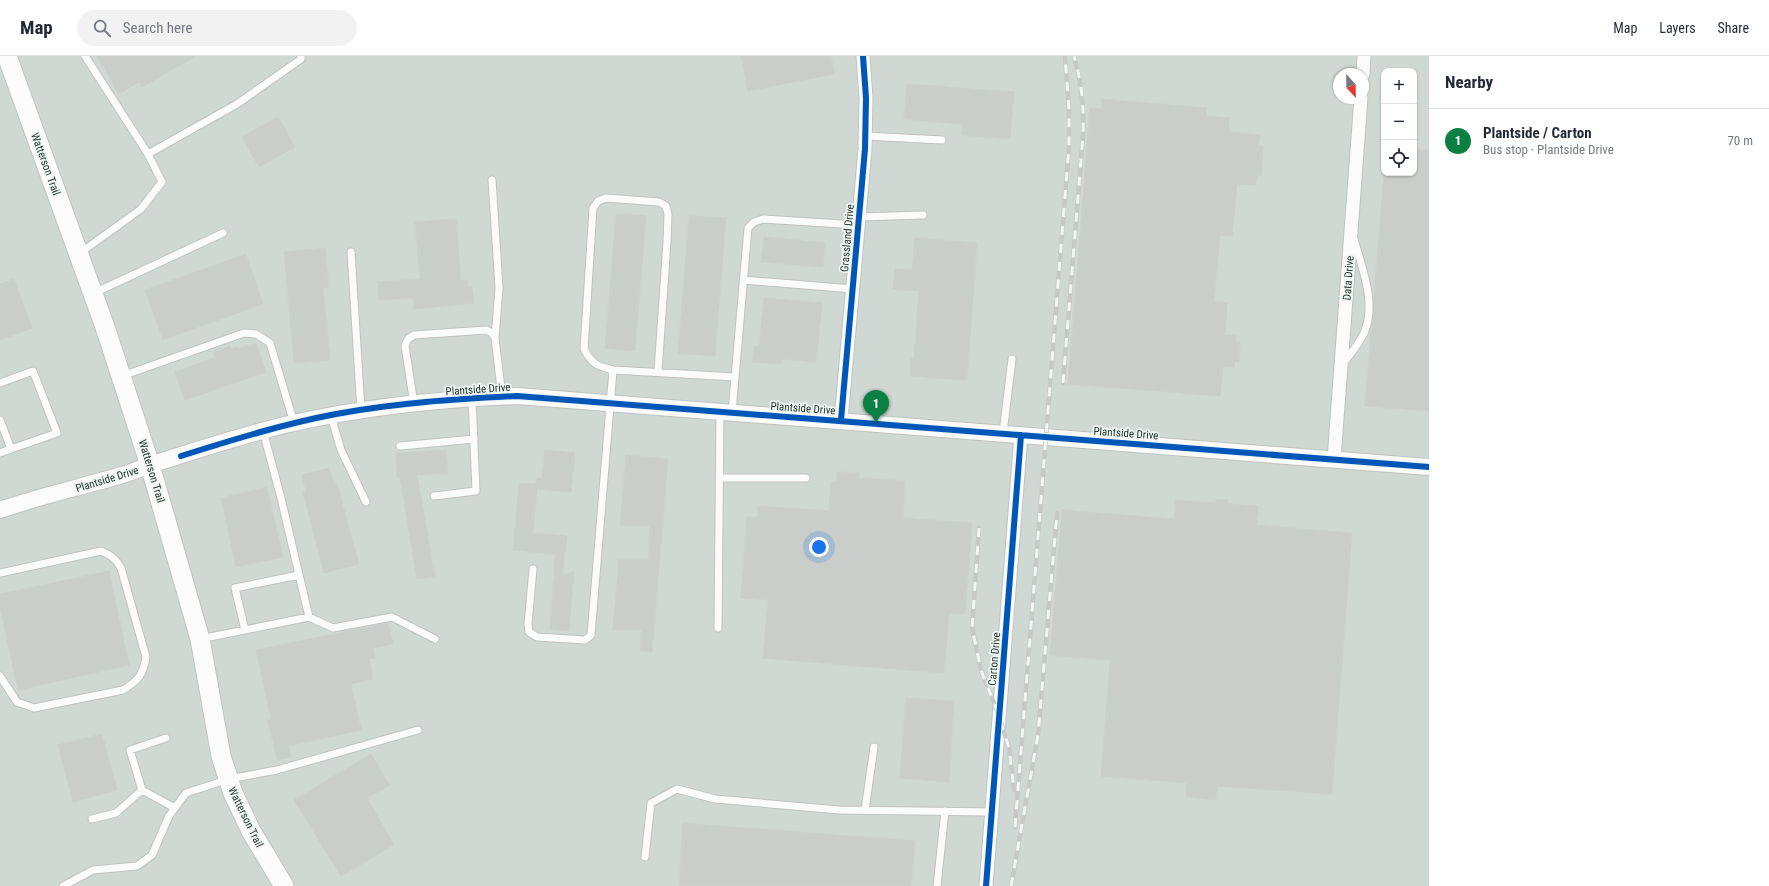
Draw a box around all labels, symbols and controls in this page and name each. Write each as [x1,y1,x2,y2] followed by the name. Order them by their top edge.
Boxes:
[77,10,357,46] search box
[20,16,53,39] text: Map
[91,17,113,39] icon: search
[123,19,193,37] text: Search here
[1613,20,1637,36] text: Map
[1659,20,1696,36] text: Layers
[1718,20,1749,36] text: Share
[1333,68,1369,104] north arrow
[1381,68,1417,176] map controls
[1381,68,1417,104] button: +
[1445,72,1493,92] text: Nearby
[1381,104,1417,140] button: −
[1483,124,1592,142] text: Plantside / Carton
[28,131,63,197] street label: Watterson Trail
[1455,133,1461,148] text: 1
[1727,133,1753,148] text: 70 m
[1381,140,1417,176] button: locate
[1483,142,1614,157] text: Bus stop · Plantside Drive
[838,204,857,272] street label: Grassland Drive
[1340,255,1357,301] street label: Data Drive
[445,381,511,398] street label: Plantside Drive
[863,390,889,423] pin: 1
[770,400,836,417] street label: Plantside Drive
[1093,425,1159,442] street label: Plantside Drive
[136,438,167,504] street label: Watterson Trail
[74,464,140,495] street label: Plantside Drive
[809,537,829,557] your location
[986,632,1003,686] street label: Carton Drive
[225,785,266,849] street label: Watterson Trail

